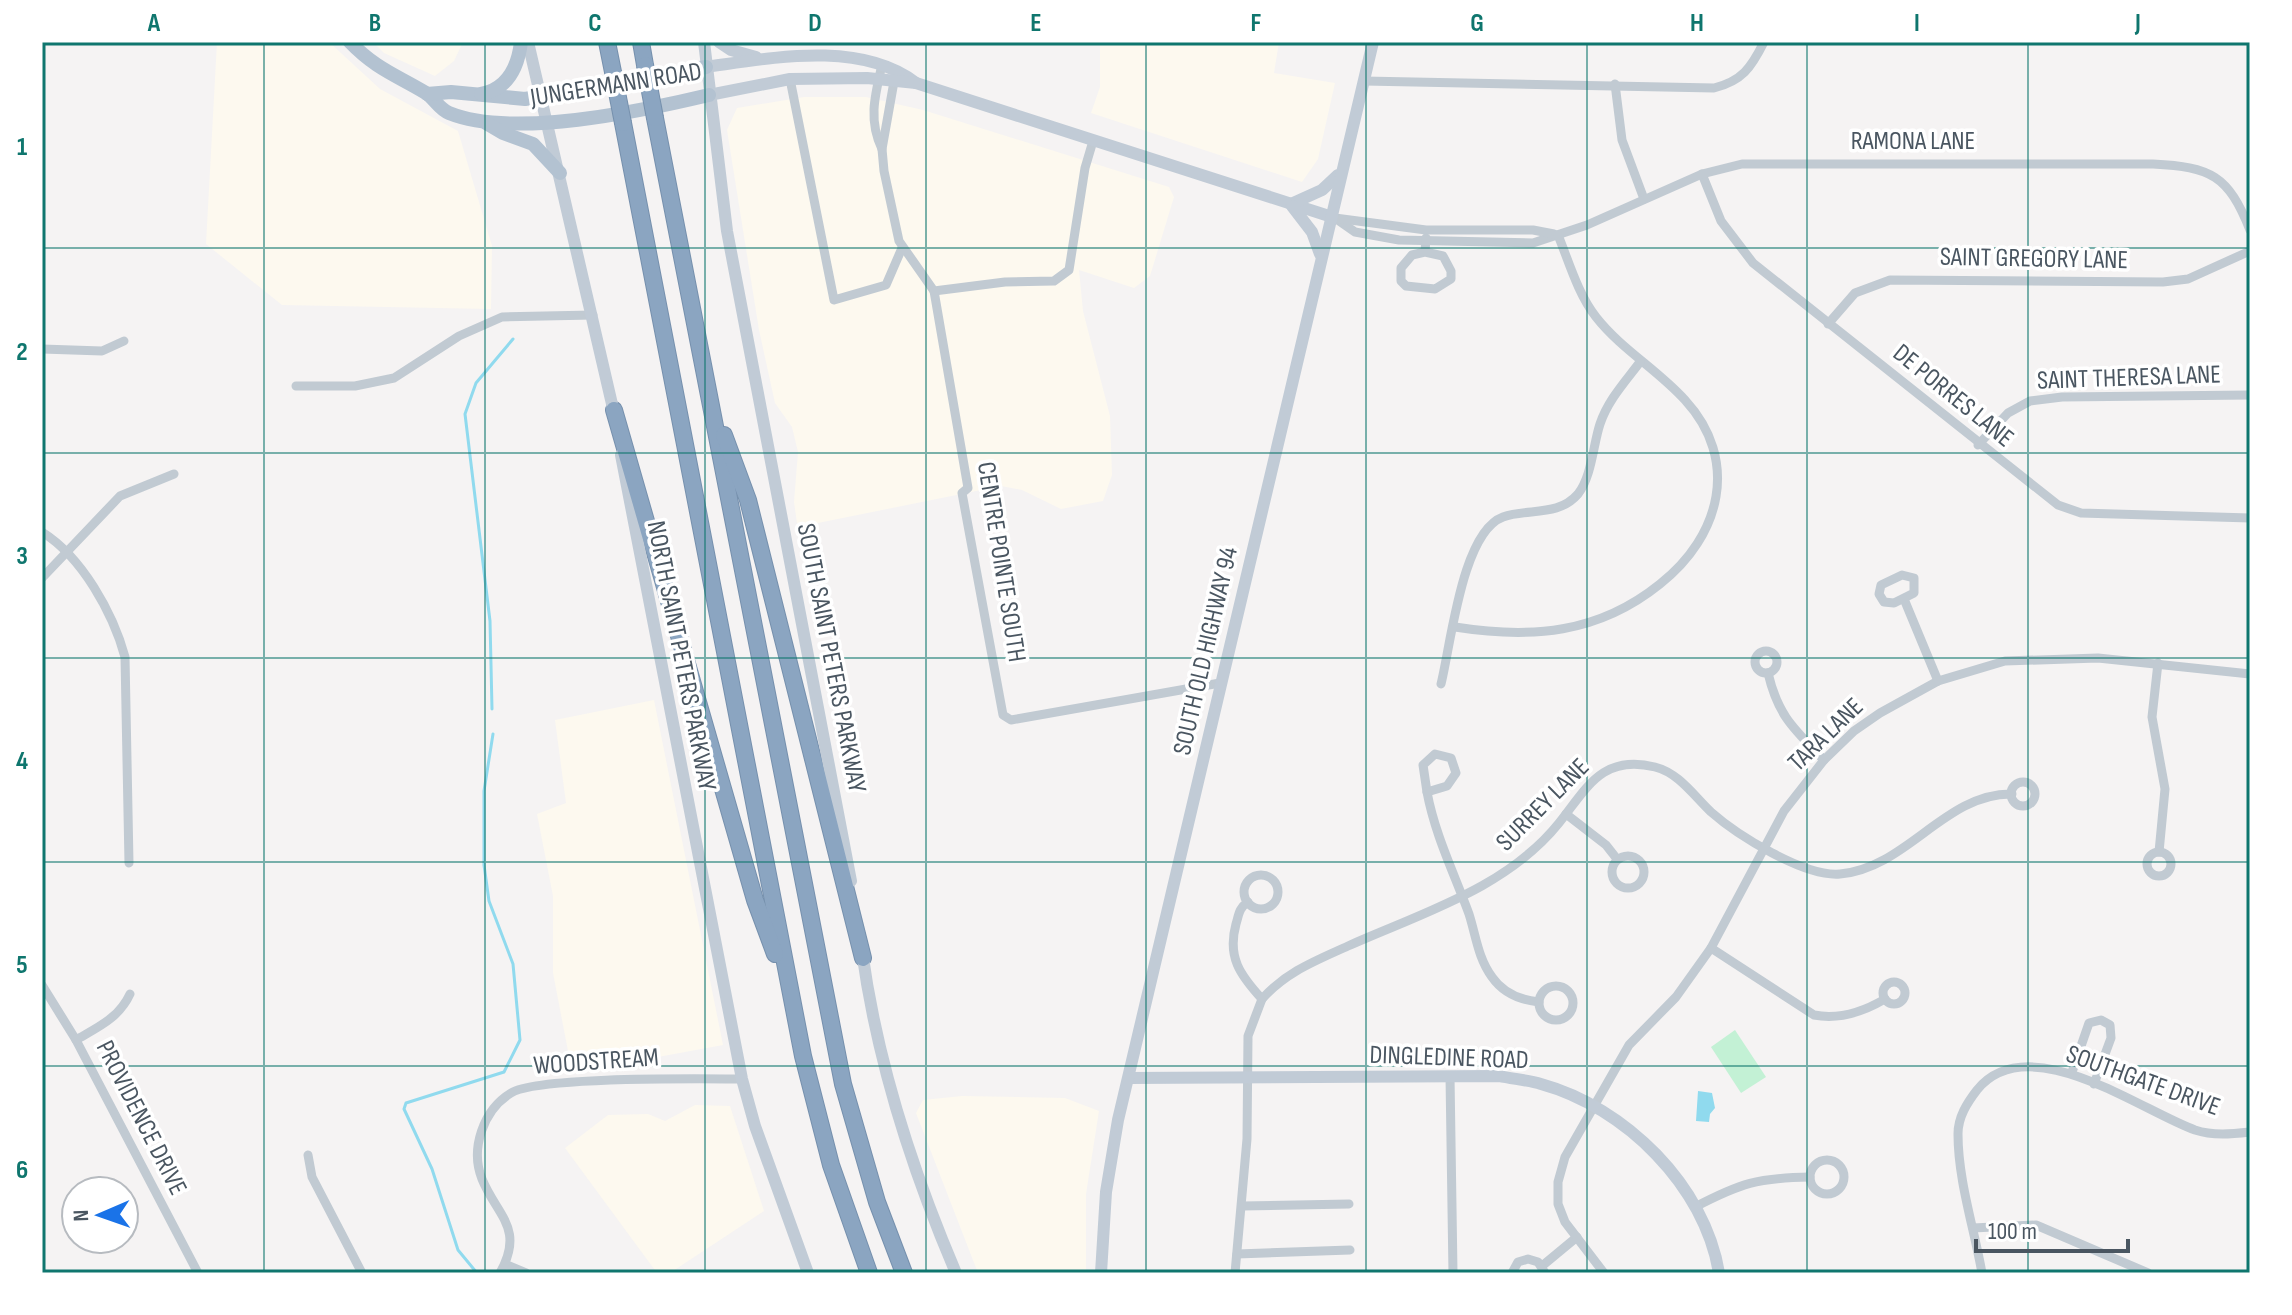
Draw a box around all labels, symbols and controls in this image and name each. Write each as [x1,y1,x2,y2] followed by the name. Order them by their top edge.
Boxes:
[147,8,161,39] text: A
[369,8,381,39] text: B
[588,8,602,39] text: C
[808,8,822,39] text: D
[1030,8,1042,39] text: E
[1251,8,1262,39] text: F
[1470,8,1484,39] text: G
[1690,8,1704,39] text: H
[1914,8,1920,39] text: I
[2134,8,2141,39] text: J
[527,56,704,114] street label: JUNGERMANN ROAD
[1851,126,1975,157] street label: RAMONA LANE
[17,132,27,163] text: 1
[1940,242,2128,276] street label: SAINT GREGORY LANE
[16,337,28,368] text: 2
[1886,338,2020,454] street label: DE PORRES LANE
[2036,359,2222,397] street label: SAINT THERESA LANE
[970,460,1032,664] street label: CENTRE POINTE SOUTH
[640,518,722,794] street label: NORTH SAINT PETERS PARKWAY
[790,521,872,795] street label: SOUTH SAINT PETERS PARKWAY
[16,541,28,572] text: 3
[1167,544,1245,758] street label: SOUTH OLD HIGHWAY 94
[1782,692,1870,778] street label: TARA LANE
[16,746,28,777] text: 4
[1490,752,1596,858] street label: SURREY LANE
[16,950,28,981] text: 5
[89,1036,193,1200] street label: PROVIDENCE DRIVE
[2062,1039,2224,1123] street label: SOUTHGATE DRIVE
[1369,1040,1529,1076] street label: DINGLEDINE ROAD
[532,1042,660,1082] street label: WOODSTREAM
[16,1155,28,1186] text: 6
[60,1175,140,1255] north arrow
[1976,1203,2128,1253] scale bar
[68,1209,95,1222] text: N
[1988,1217,2037,1246] text: 100 m

